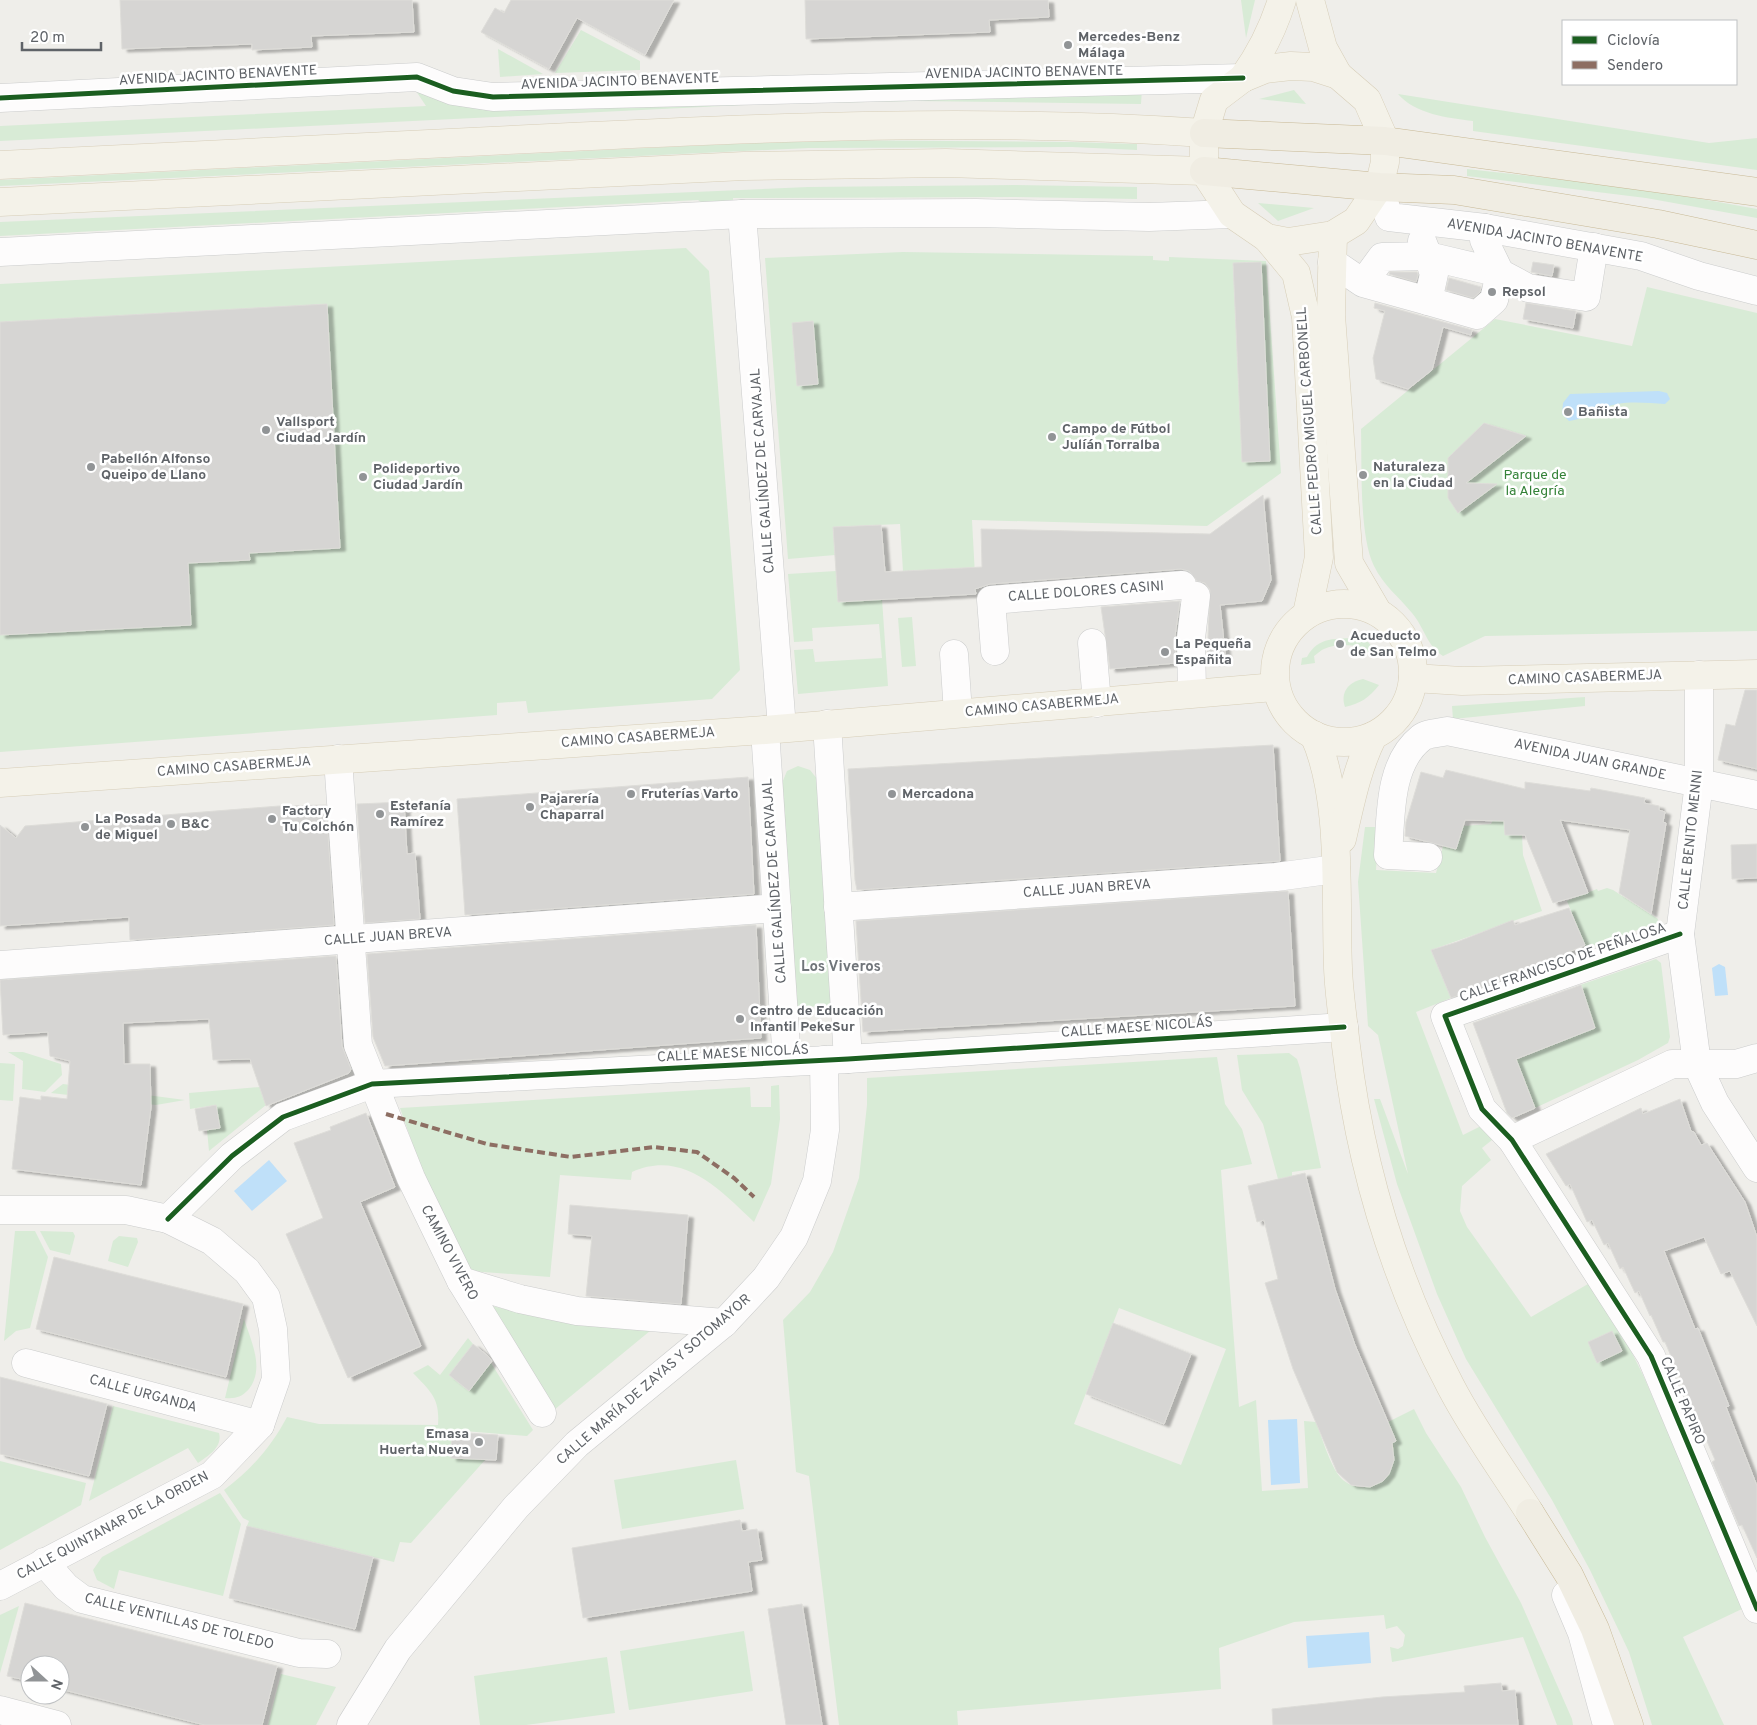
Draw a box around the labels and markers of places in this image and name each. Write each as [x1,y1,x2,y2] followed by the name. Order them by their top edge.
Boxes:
[1078,29,1180,62] place label: Mercedes-Benz Málaga
[1062,39,1074,51] marker: Mercedes-Benz Málaga
[1502,284,1546,301] place label: Repsol
[1486,286,1498,298] marker: Repsol
[1578,404,1628,421] place label: Bañista
[1562,406,1574,418] marker: Bañista
[276,414,366,447] place label: Vallsport Ciudad Jardín
[1062,421,1171,454] place label: Campo de Fútbol Julíán Torralba
[260,424,272,436] marker: Vallsport Ciudad Jardín
[1046,431,1058,443] marker: Campo de Fútbol Julíán Torralba
[101,451,210,484] place label: Pabellón Alfonso Queipo de Llano
[1373,459,1453,492] place label: Naturaleza en la Ciudad
[85,461,97,473] marker: Pabellón Alfonso Queipo de Llano
[373,461,463,494] place label: Polideportivo Ciudad Jardín
[1357,469,1369,481] marker: Naturaleza en la Ciudad
[357,471,369,483] marker: Polideportivo Ciudad Jardín
[1350,628,1437,661] place label: Acueducto de San Telmo
[1175,636,1251,669] place label: La Pequeña Españita
[1334,638,1346,650] marker: Acueducto de San Telmo
[1159,646,1171,658] marker: La Pequeña Españita
[641,786,738,803] place label: Fruterías Varto
[902,786,974,803] place label: Mercadona
[625,788,637,800] marker: Fruterías Varto
[886,788,898,800] marker: Mercadona
[540,791,604,824] place label: Pajarería Chaparral
[390,798,451,831] place label: Estefanía Ramírez
[524,801,536,813] marker: Pajarería Chaparral
[282,803,354,836] place label: Factory Tu Colchón
[374,808,386,820] marker: Estefanía Ramírez
[95,811,161,844] place label: La Posada de Miguel
[266,813,278,825] marker: Factory Tu Colchón
[181,816,210,833] place label: B&C
[165,818,177,830] marker: B&C
[79,821,91,833] marker: La Posada de Miguel
[750,1003,884,1036] place label: Centro de Educación Infantil PekeSur
[734,1013,746,1025] marker: Centro de Educación Infantil PekeSur
[379,1426,469,1459] place label: Emasa Huerta Nueva
[473,1436,485,1448] marker: Emasa Huerta Nueva

